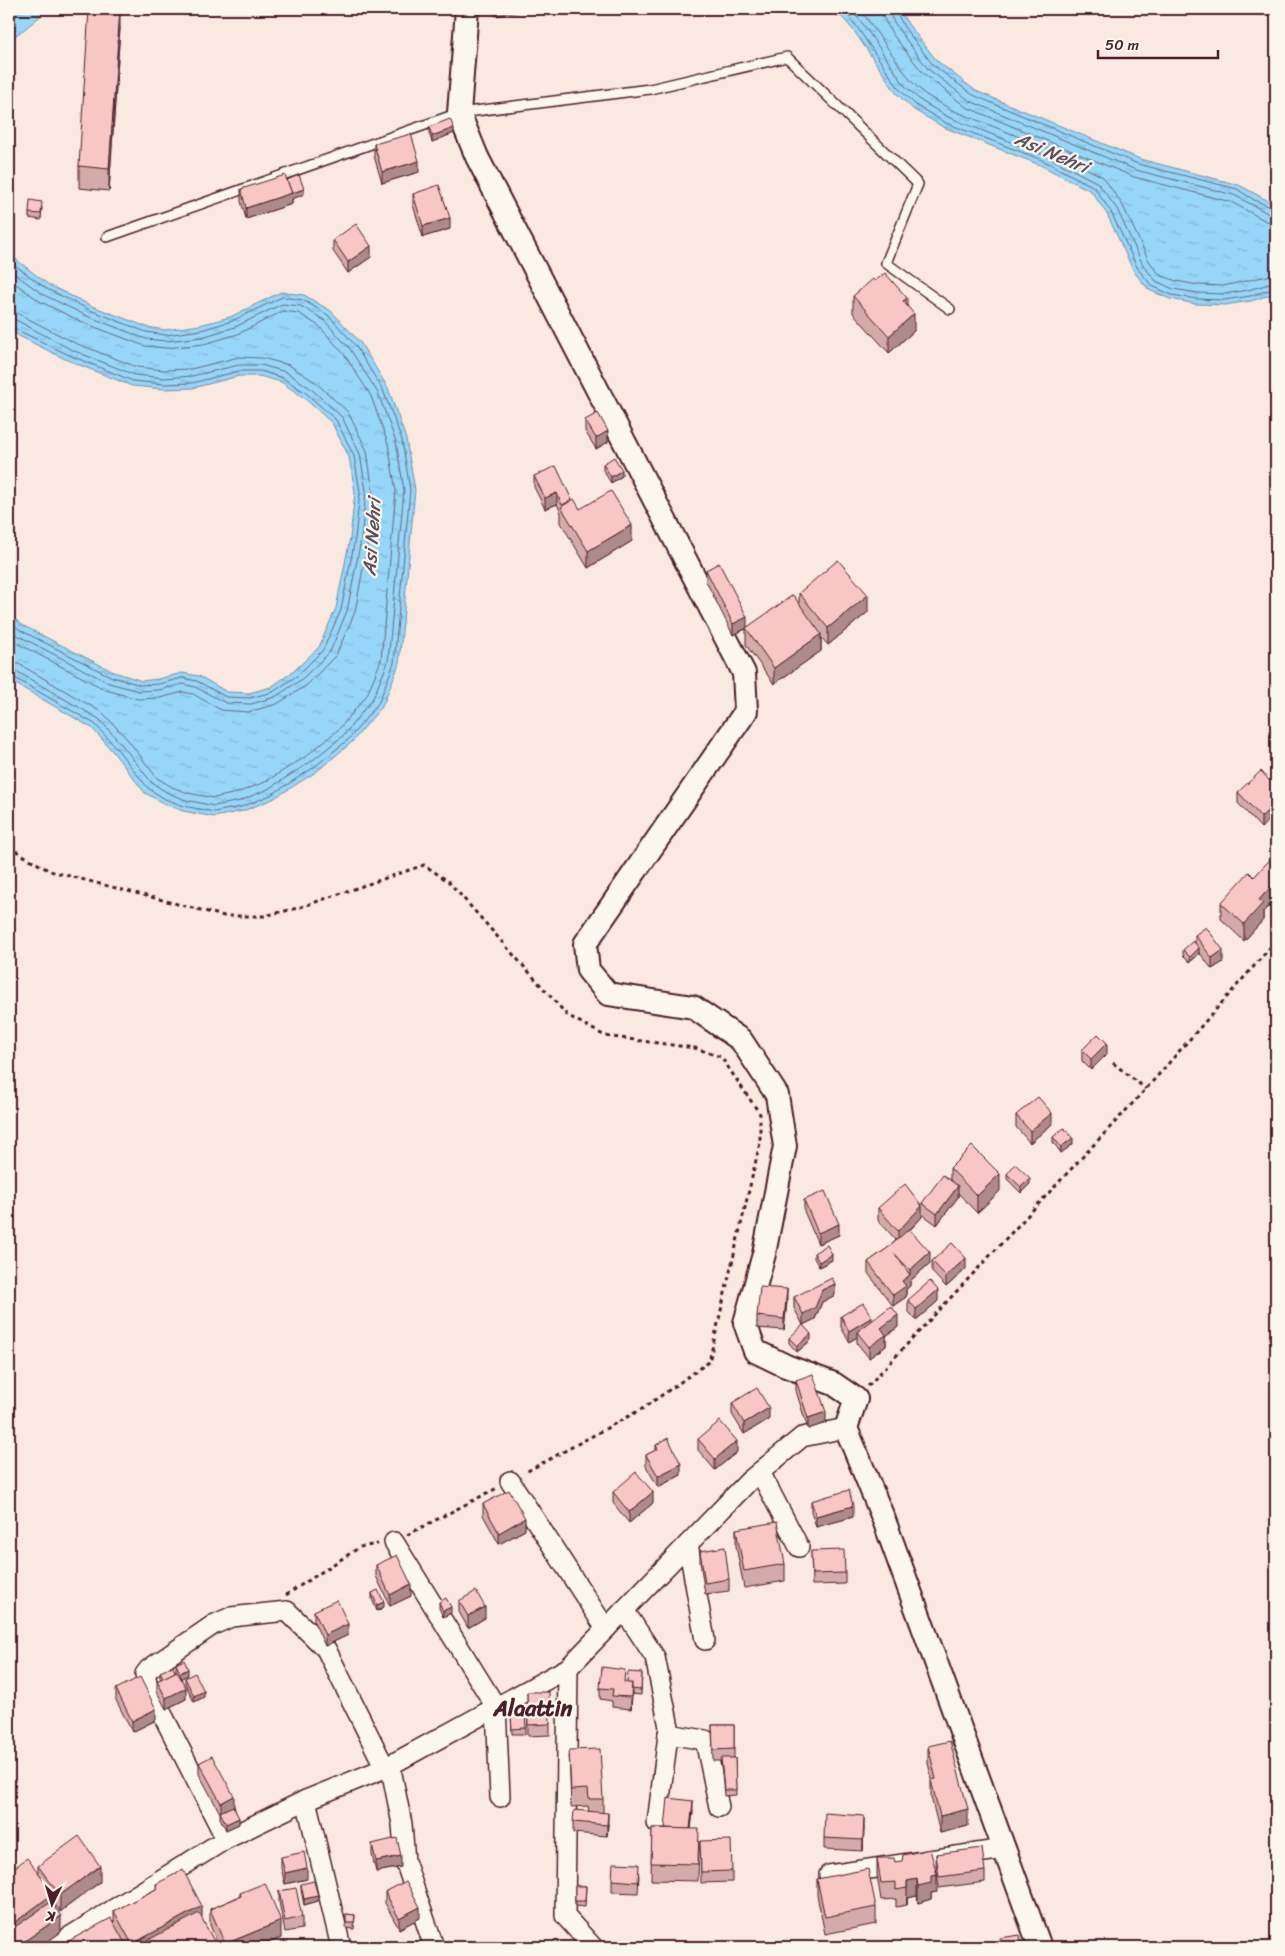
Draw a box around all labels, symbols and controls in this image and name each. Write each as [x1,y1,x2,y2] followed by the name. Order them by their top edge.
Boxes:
[1098,28,1218,60] scale bar
[1105,32,1140,58] text: 50 m
[1009,122,1097,184] water label: Asi Nehri
[352,494,391,578] water label: Asi Nehri
[493,1689,573,1728] district label: Alaattin
[28,1878,78,1928] north arrow
[44,1903,57,1929] text: K

